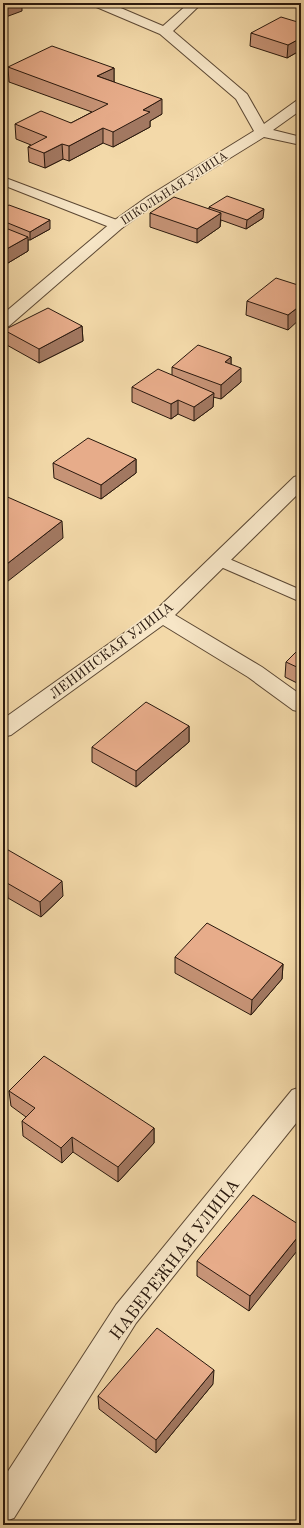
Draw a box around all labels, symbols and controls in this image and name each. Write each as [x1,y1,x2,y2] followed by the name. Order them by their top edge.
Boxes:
[119,150,230,228] street label: ШКОЛЬНАЯ УЛИЦА
[47,600,176,702] street label: ЛЕНИНСКАЯ УЛИЦА
[107,1176,243,1344] street label: НАБЕРЕЖНАЯ УЛИЦА

